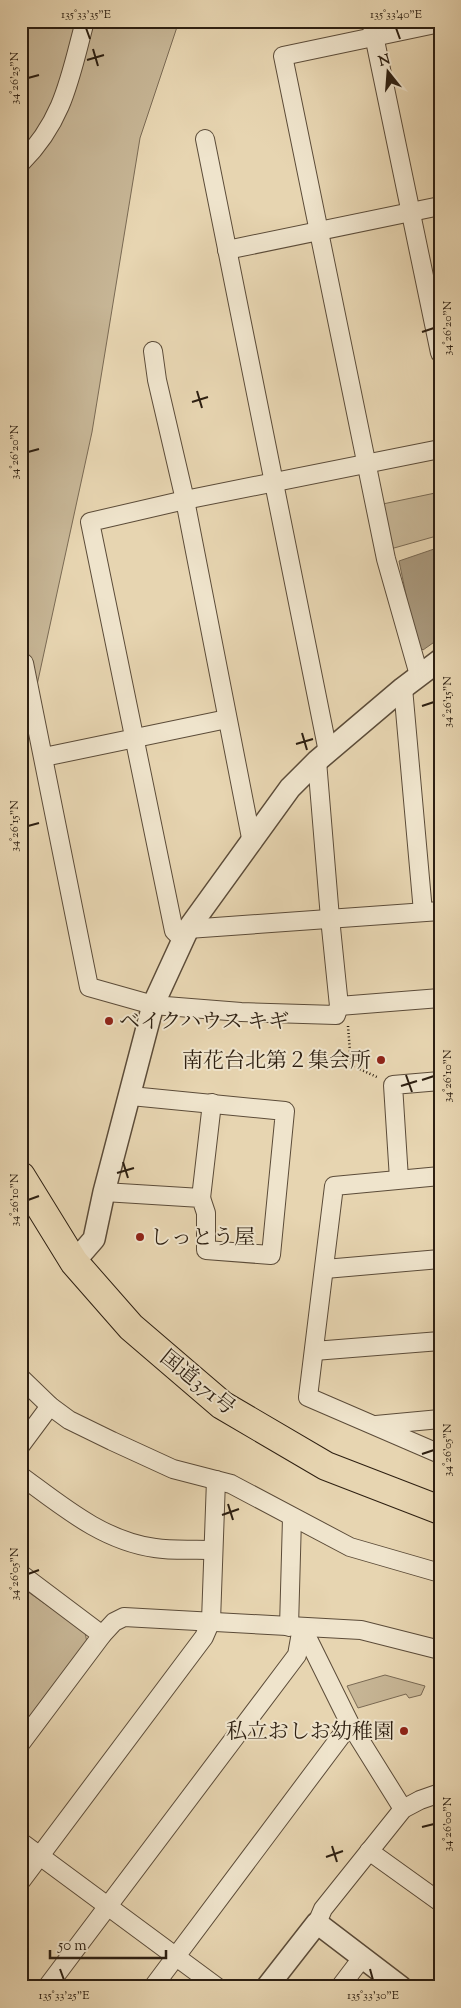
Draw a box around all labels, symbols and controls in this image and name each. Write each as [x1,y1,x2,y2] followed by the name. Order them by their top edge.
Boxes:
[61,6,112,24] text: 135°33'35"E
[370,6,423,24] text: 135°33'40"E
[364,48,414,98] north arrow
[377,50,393,73] text: N
[6,51,24,104] text: 34°26'25"N
[439,300,457,355] text: 34°26'20"N
[6,424,24,479] text: 34°26'20"N
[439,676,457,728] text: 34°26'15"N
[6,800,24,852] text: 34°26'15"N
[119,1008,289,1038] place label: ベイクハウス キギ
[103,1015,115,1027] marker: ベイクハウス キギ
[182,1047,371,1077] place label: 南花台北第２集会所
[439,1049,457,1103] text: 34°26'10"N
[375,1054,387,1066] marker: 南花台北第２集会所
[6,1173,24,1227] text: 34°26'10"N
[150,1224,255,1254] place label: しっとう屋
[134,1231,146,1243] marker: しっとう屋
[153,1344,241,1423] street label: 国道371号
[439,1423,457,1477] text: 34°26'05"N
[6,1547,24,1601] text: 34°26'05"N
[226,1718,394,1748] place label: 私立おしお幼稚園
[398,1725,410,1737] marker: 私立おしお幼稚園
[439,1796,457,1851] text: 34°26'00"N
[50,1928,166,1960] scale bar
[57,1936,87,1957] text: 50 m
[39,1987,90,2005] text: 135°33'25"E
[347,1987,400,2005] text: 135°33'30"E

